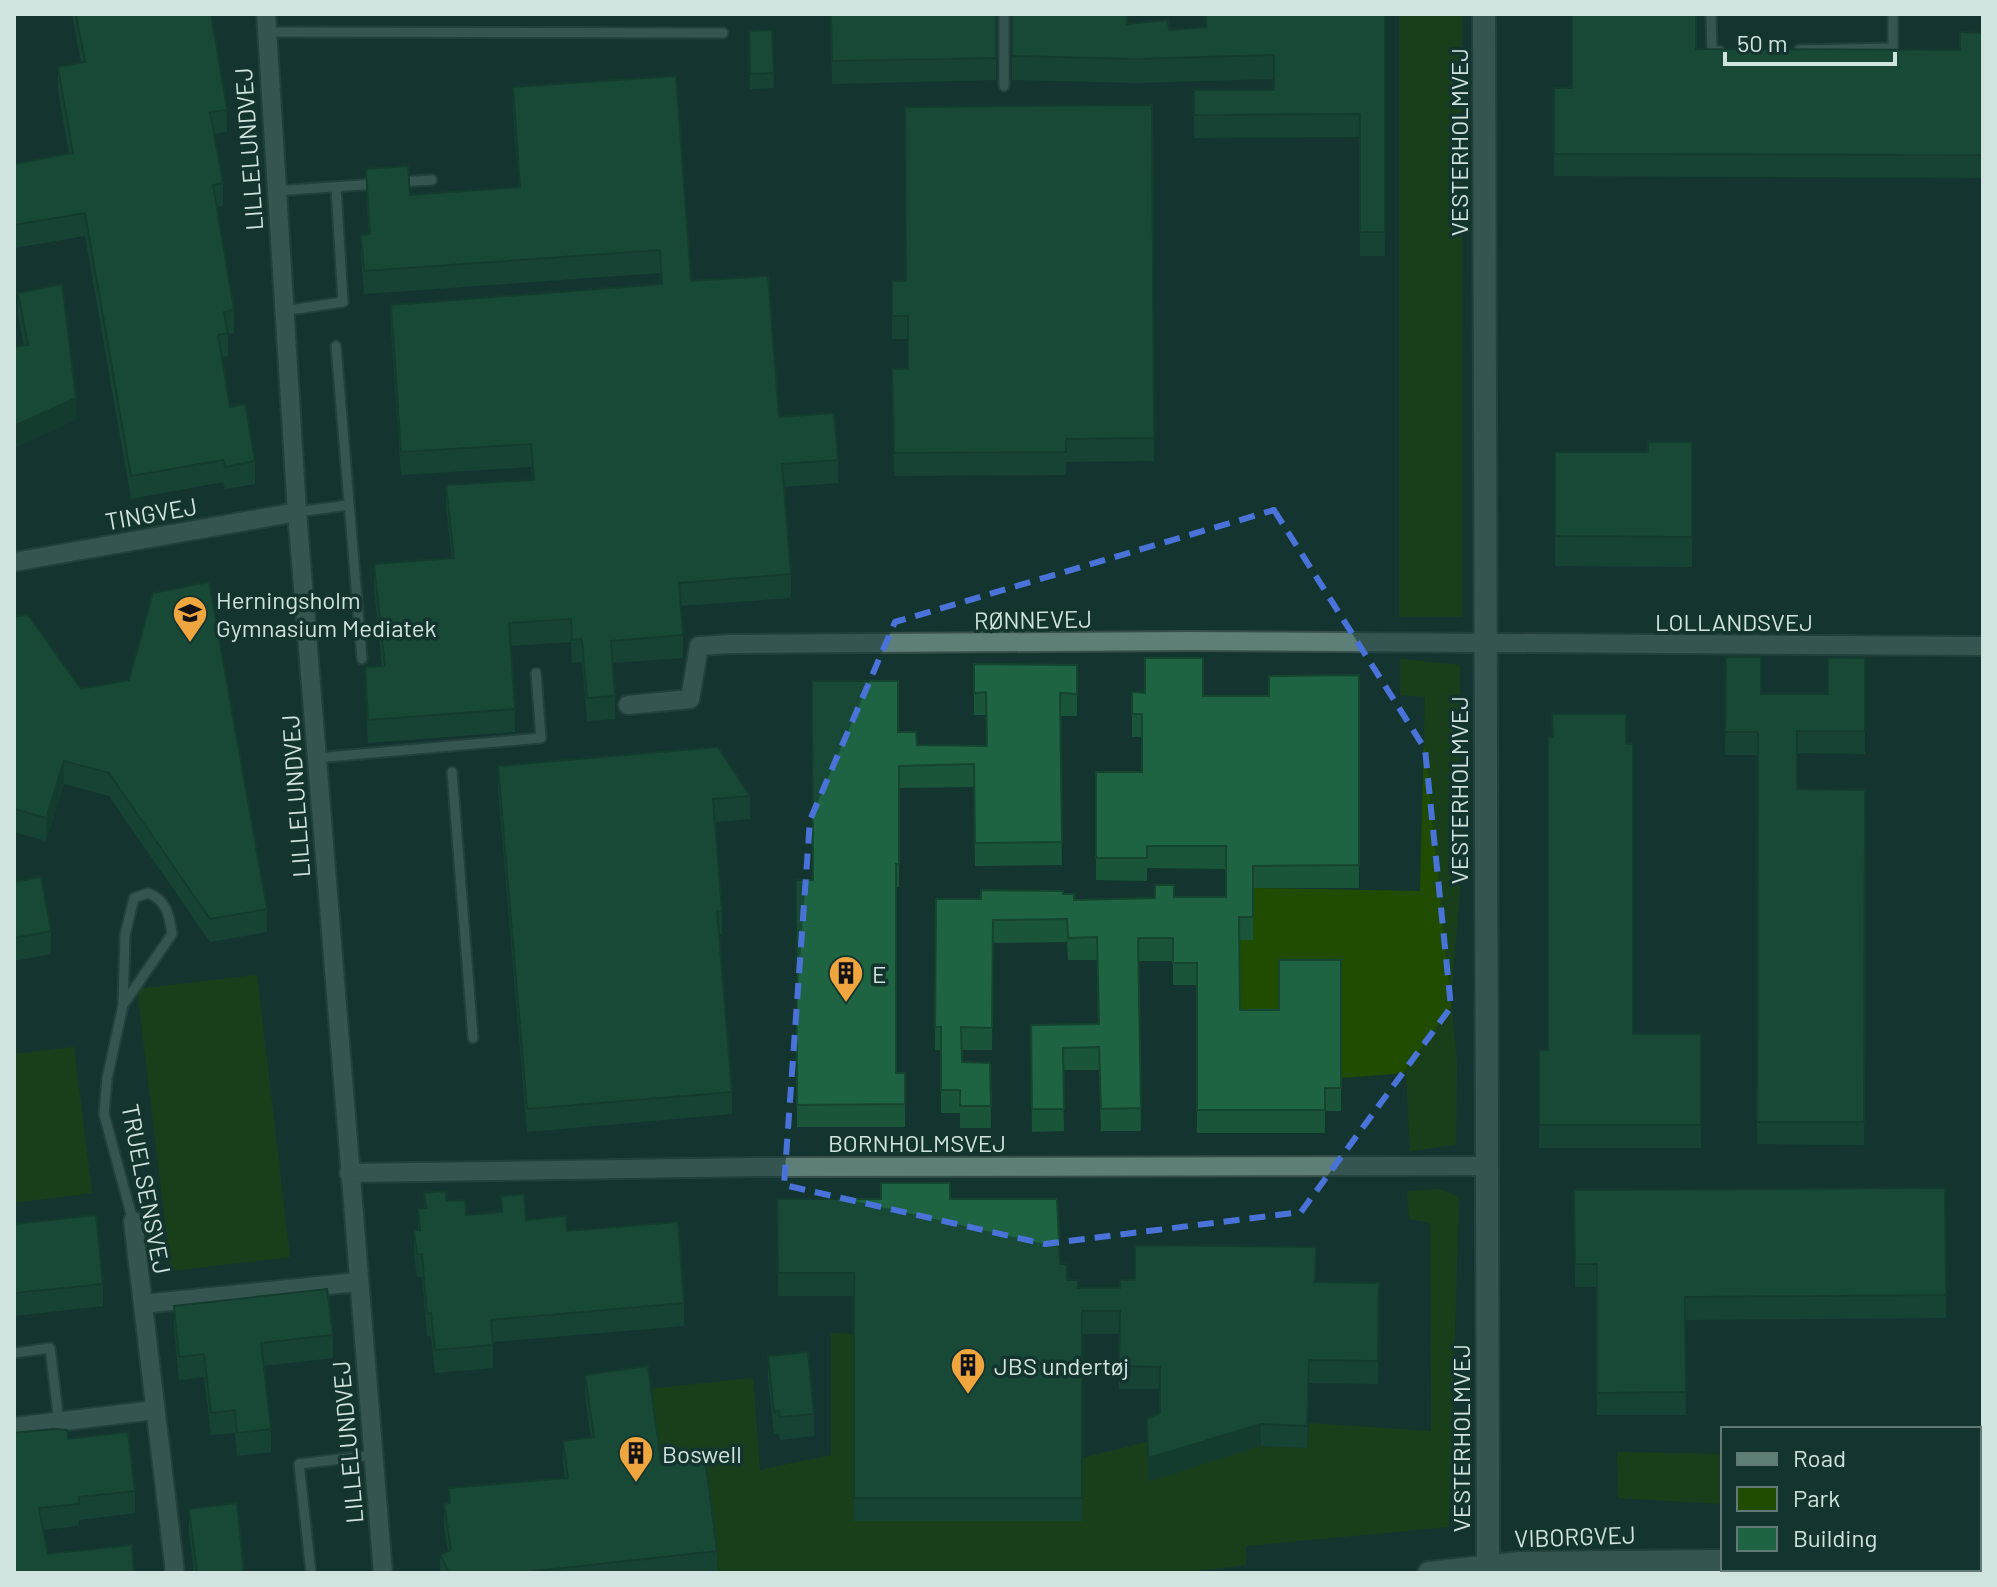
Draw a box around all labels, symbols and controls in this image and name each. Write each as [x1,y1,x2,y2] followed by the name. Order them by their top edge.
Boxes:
[1725,16,1895,66] scale bar
[1737,28,1788,57] text: 50 m
[1444,48,1473,236] street label: VESTERHOLMVEJ
[228,67,268,231] street label: LILLELUNDVEJ
[103,491,199,535] street label: TINGVEJ
[216,585,437,642] place label: Herningsholm Gymnasium Mediatek
[171,594,209,644] school or university icon: Herningsholm Gymnasium Mediatek
[974,603,1092,635] street label: RØNNEVEJ
[1655,607,1813,636] street label: LOLLANDSVEJ
[1444,696,1473,884] street label: VESTERHOLMVEJ
[275,714,315,878] street label: LILLELUNDVEJ
[827,954,865,1004] building icon: E
[872,959,887,988] place label: E
[116,1101,178,1277] street label: TRUELSENSVEJ
[828,1128,1006,1157] street label: BORNHOLMSVEJ
[1446,1344,1475,1532] street label: VESTERHOLMVEJ
[949,1346,987,1396] building icon: JBS undertøj
[994,1351,1129,1380] place label: JBS undertøj
[325,1359,369,1525] street label: LILLELUNDVEJ
[1721,1427,1981,1571] legend
[617,1434,655,1484] building icon: Boswell
[662,1439,742,1468] place label: Boswell
[1793,1443,1846,1472] text: Road
[1793,1483,1840,1512] text: Park
[1514,1519,1636,1553] street label: VIBORGVEJ
[1793,1523,1877,1552] text: Building

